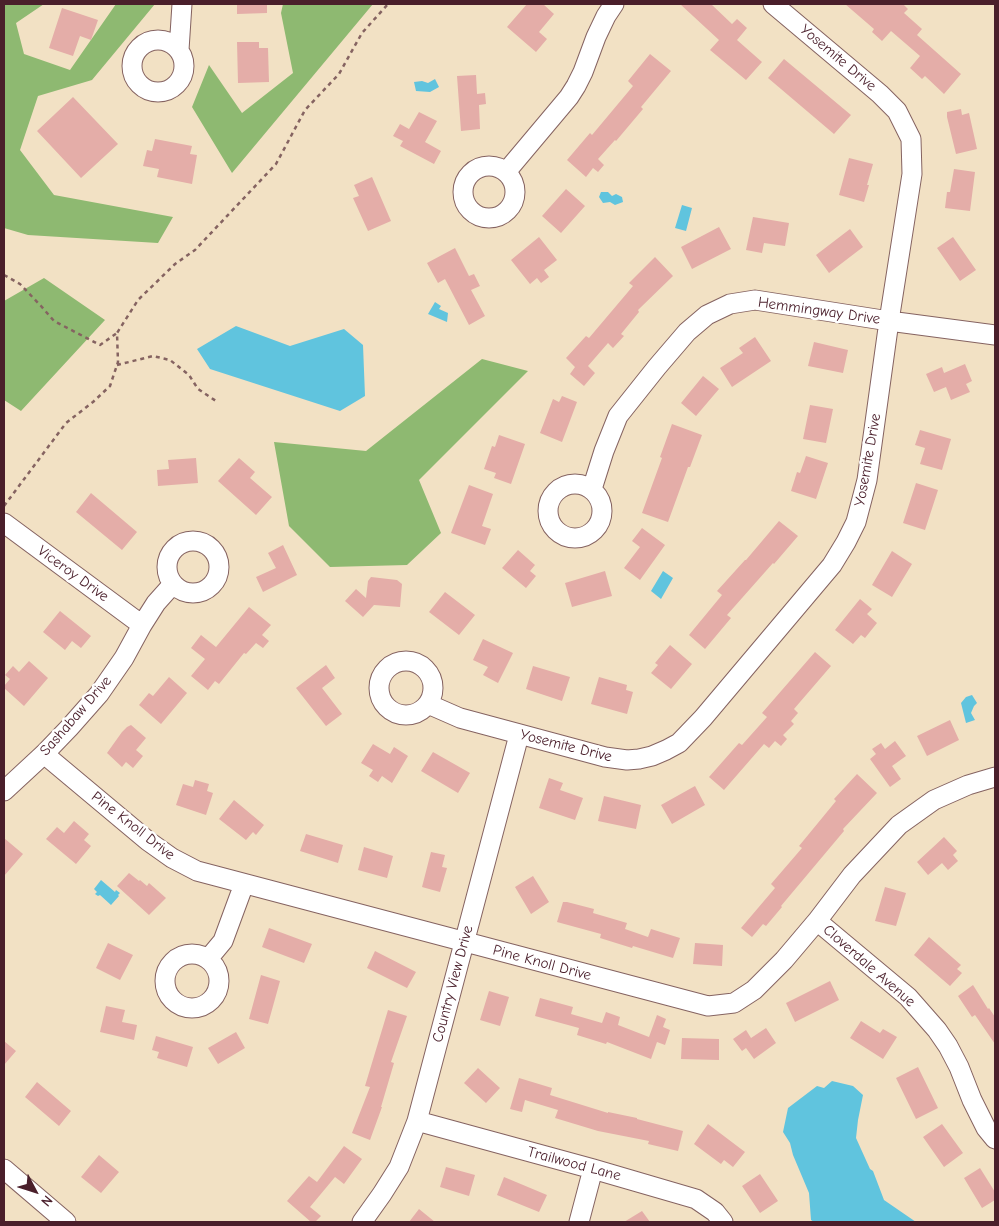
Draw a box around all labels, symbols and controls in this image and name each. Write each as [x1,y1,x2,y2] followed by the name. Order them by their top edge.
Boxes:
[796,21,880,95] street label: Yosemite Drive
[757,294,881,328] street label: Hemmingway Drive
[851,412,885,508] street label: Yosemite Drive
[34,542,112,606] street label: Viceroy Drive
[36,672,116,760] street label: Sashabaw Drive
[518,726,614,766] street label: Yosemite Drive
[88,788,178,864] street label: Pine Knoll Drive
[819,921,919,1011] street label: Cloverdale Avenue
[429,924,477,1044] street label: Country View Drive
[491,941,593,985] street label: Pine Knoll Drive
[525,1143,623,1185] street label: Trailwood Lane
[10,1166,60,1216] north arrow
[37,1192,56,1210] text: N

